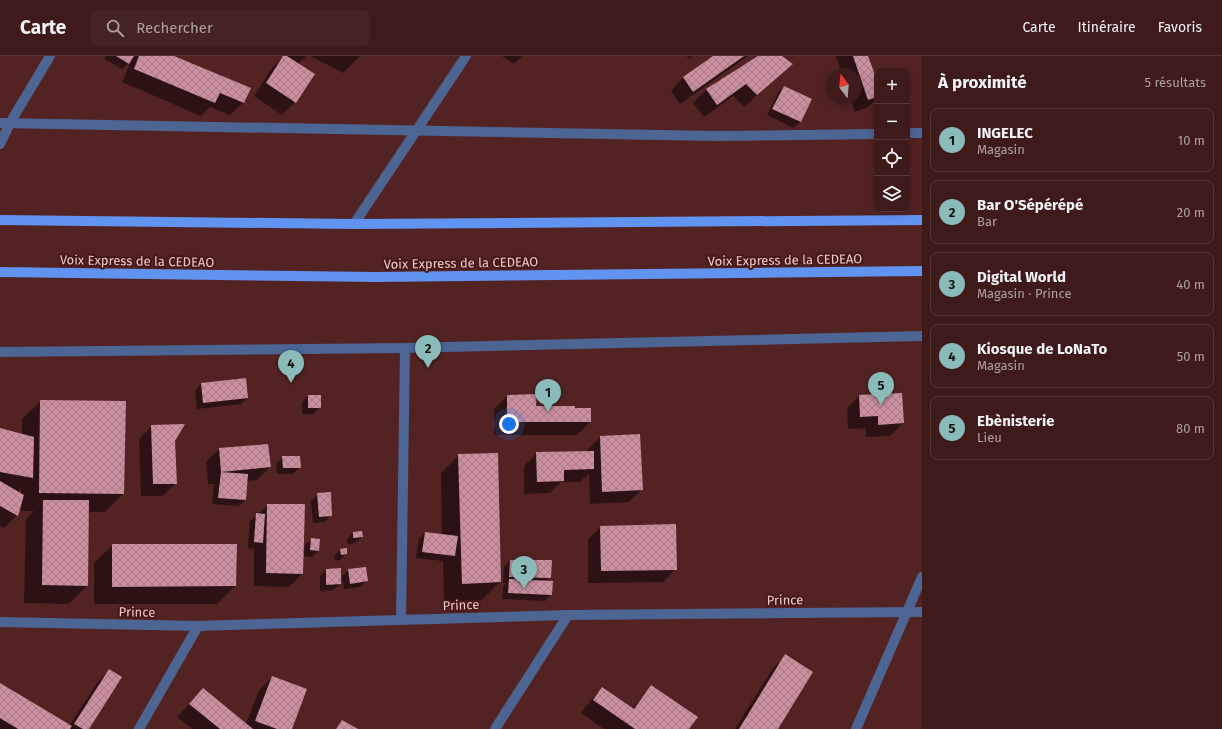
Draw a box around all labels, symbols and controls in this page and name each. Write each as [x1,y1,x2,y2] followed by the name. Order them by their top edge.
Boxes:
[90,10,370,46] search box
[20,16,66,39] text: Carte
[104,17,126,39] icon: search
[136,19,213,37] text: Rechercher
[1022,19,1056,36] text: Carte
[1078,19,1136,36] text: Itinéraire
[1158,19,1202,36] text: Favoris
[826,68,862,104] north arrow
[874,68,910,212] map controls
[874,68,910,104] button: +
[938,72,1027,93] text: À proximité
[1144,75,1206,90] text: 5 résultats
[874,104,910,140] button: −
[977,124,1033,142] text: INGELEC
[949,133,955,148] text: 1
[1178,133,1205,148] text: 10 m
[874,140,910,176] button: locate
[977,142,1025,157] text: Magasin
[874,176,910,212] button: layers
[977,196,1083,214] text: Bar O'Sépérépé
[949,205,955,220] text: 2
[1177,205,1205,220] text: 20 m
[977,214,997,229] text: Bar
[708,251,862,269] street label: Voix Express de la CEDEAO
[60,252,214,270] street label: Voix Express de la CEDEAO
[384,254,538,272] street label: Voix Express de la CEDEAO
[977,268,1066,286] text: Digital World
[949,277,955,292] text: 3
[1176,277,1205,292] text: 40 m
[977,286,1072,301] text: Magasin · Prince
[415,335,441,368] pin: 2
[977,340,1107,358] text: Kiosque de LoNaTo
[948,349,956,364] text: 4
[1177,349,1205,364] text: 50 m
[278,350,304,383] pin: 4
[977,358,1025,373] text: Magasin
[868,372,894,405] pin: 5
[535,379,561,412] pin: 1
[977,412,1055,430] text: Ebènisterie
[499,414,519,434] your location
[949,421,955,436] text: 5
[1176,421,1205,436] text: 80 m
[977,430,1002,445] text: Lieu
[511,556,537,589] pin: 3
[767,592,803,608] street label: Prince
[442,597,480,613] street label: Prince
[119,604,155,620] street label: Prince

